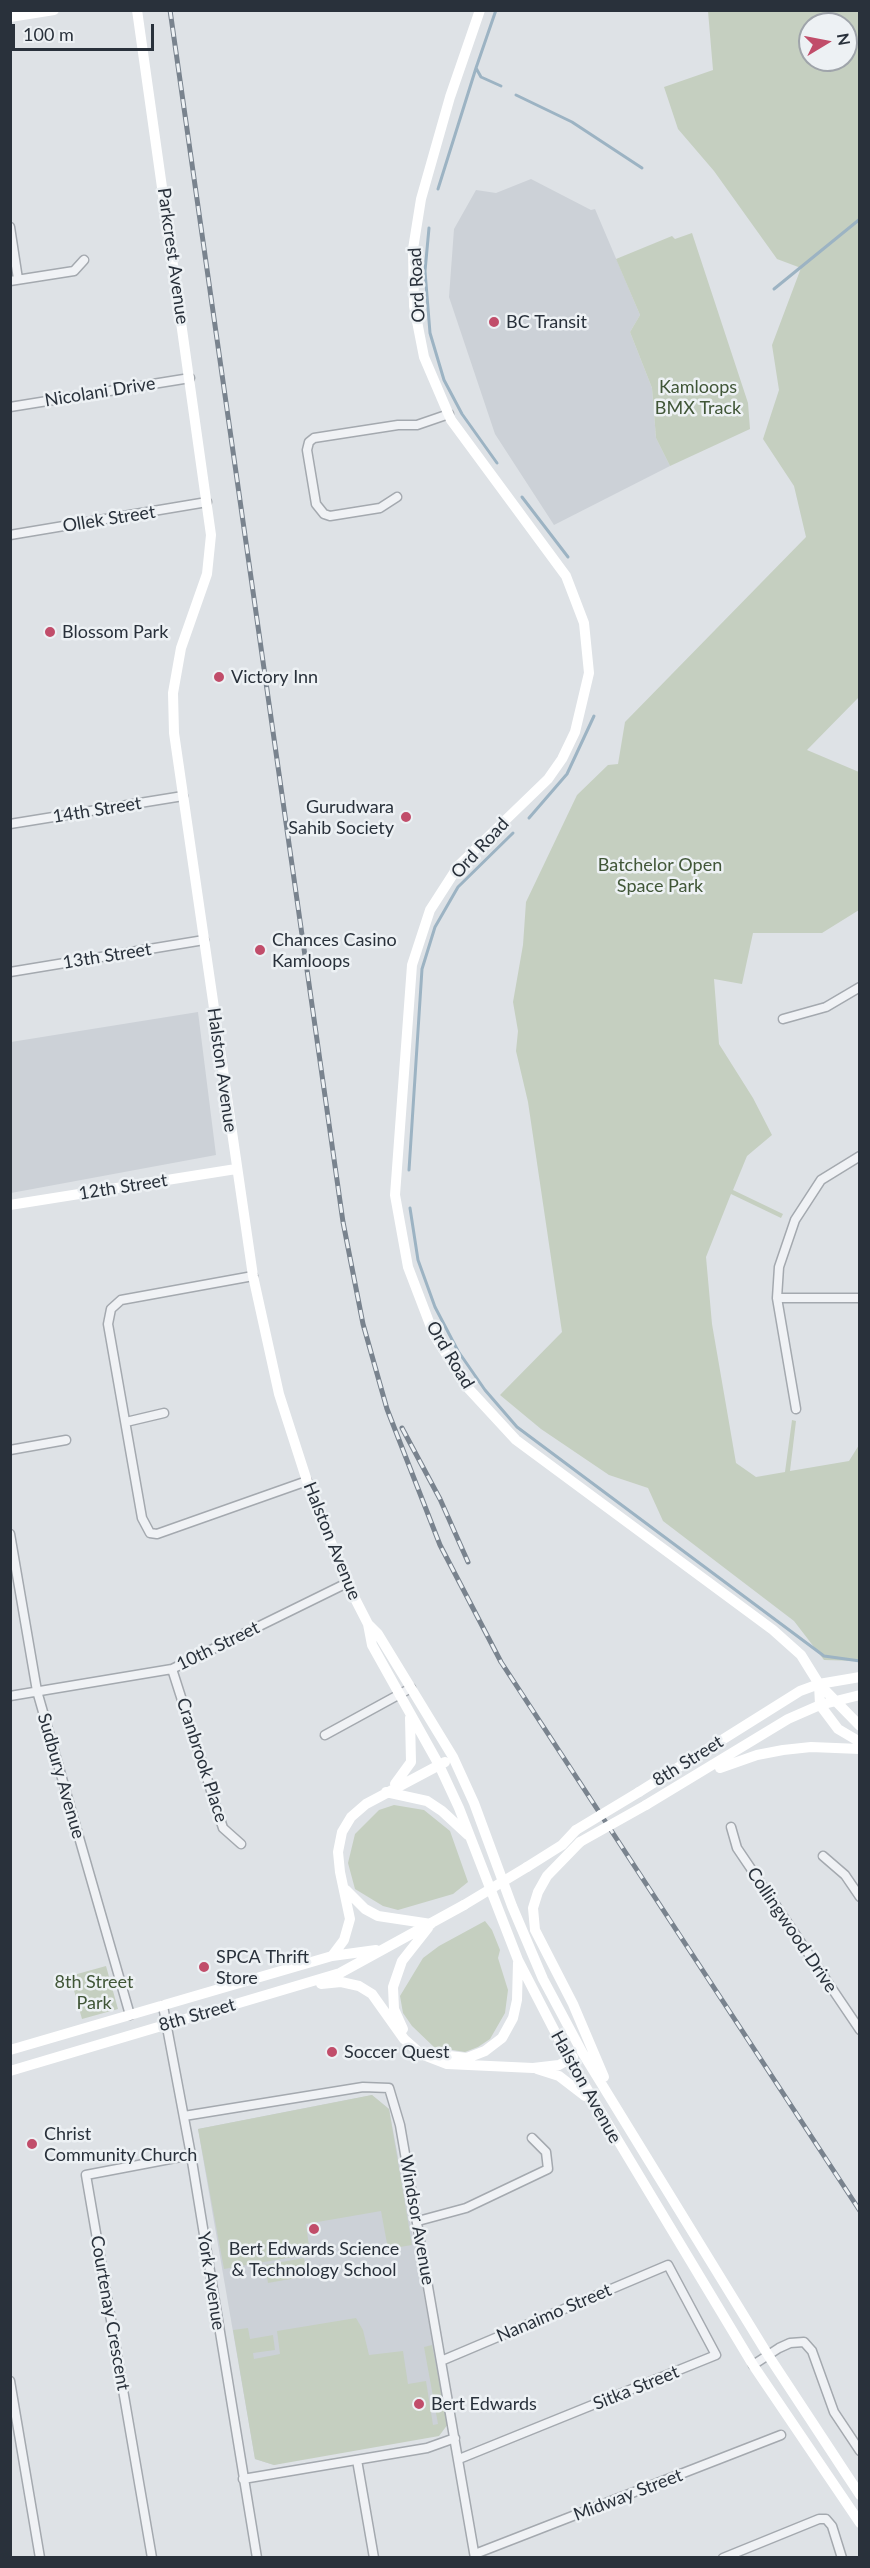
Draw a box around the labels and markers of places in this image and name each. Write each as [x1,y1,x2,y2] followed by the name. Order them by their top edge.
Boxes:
[506,311,587,333] place label: BC Transit
[487,315,501,329] marker: BC Transit
[62,621,168,643] place label: Blossom Park
[43,625,57,639] marker: Blossom Park
[231,666,318,688] place label: Victory Inn
[212,670,226,684] marker: Victory Inn
[288,796,394,838] place label: Gurudwara Sahib Society
[399,810,413,824] marker: Gurudwara Sahib Society
[272,929,397,972] place label: Chances Casino Kamloops
[253,943,267,957] marker: Chances Casino Kamloops
[216,1946,309,1988] place label: SPCA Thrift Store
[197,1960,211,1974] marker: SPCA Thrift Store
[344,2041,450,2063] place label: Soccer Quest
[325,2045,339,2059] marker: Soccer Quest
[44,2123,197,2166] place label: Christ Community Church
[25,2137,39,2151] marker: Christ Community Church
[307,2222,321,2236] marker: Bert Edwards Science & Technology School
[229,2238,399,2280] place label: Bert Edwards Science & Technology School
[431,2393,537,2415] place label: Bert Edwards
[412,2397,426,2411] marker: Bert Edwards

